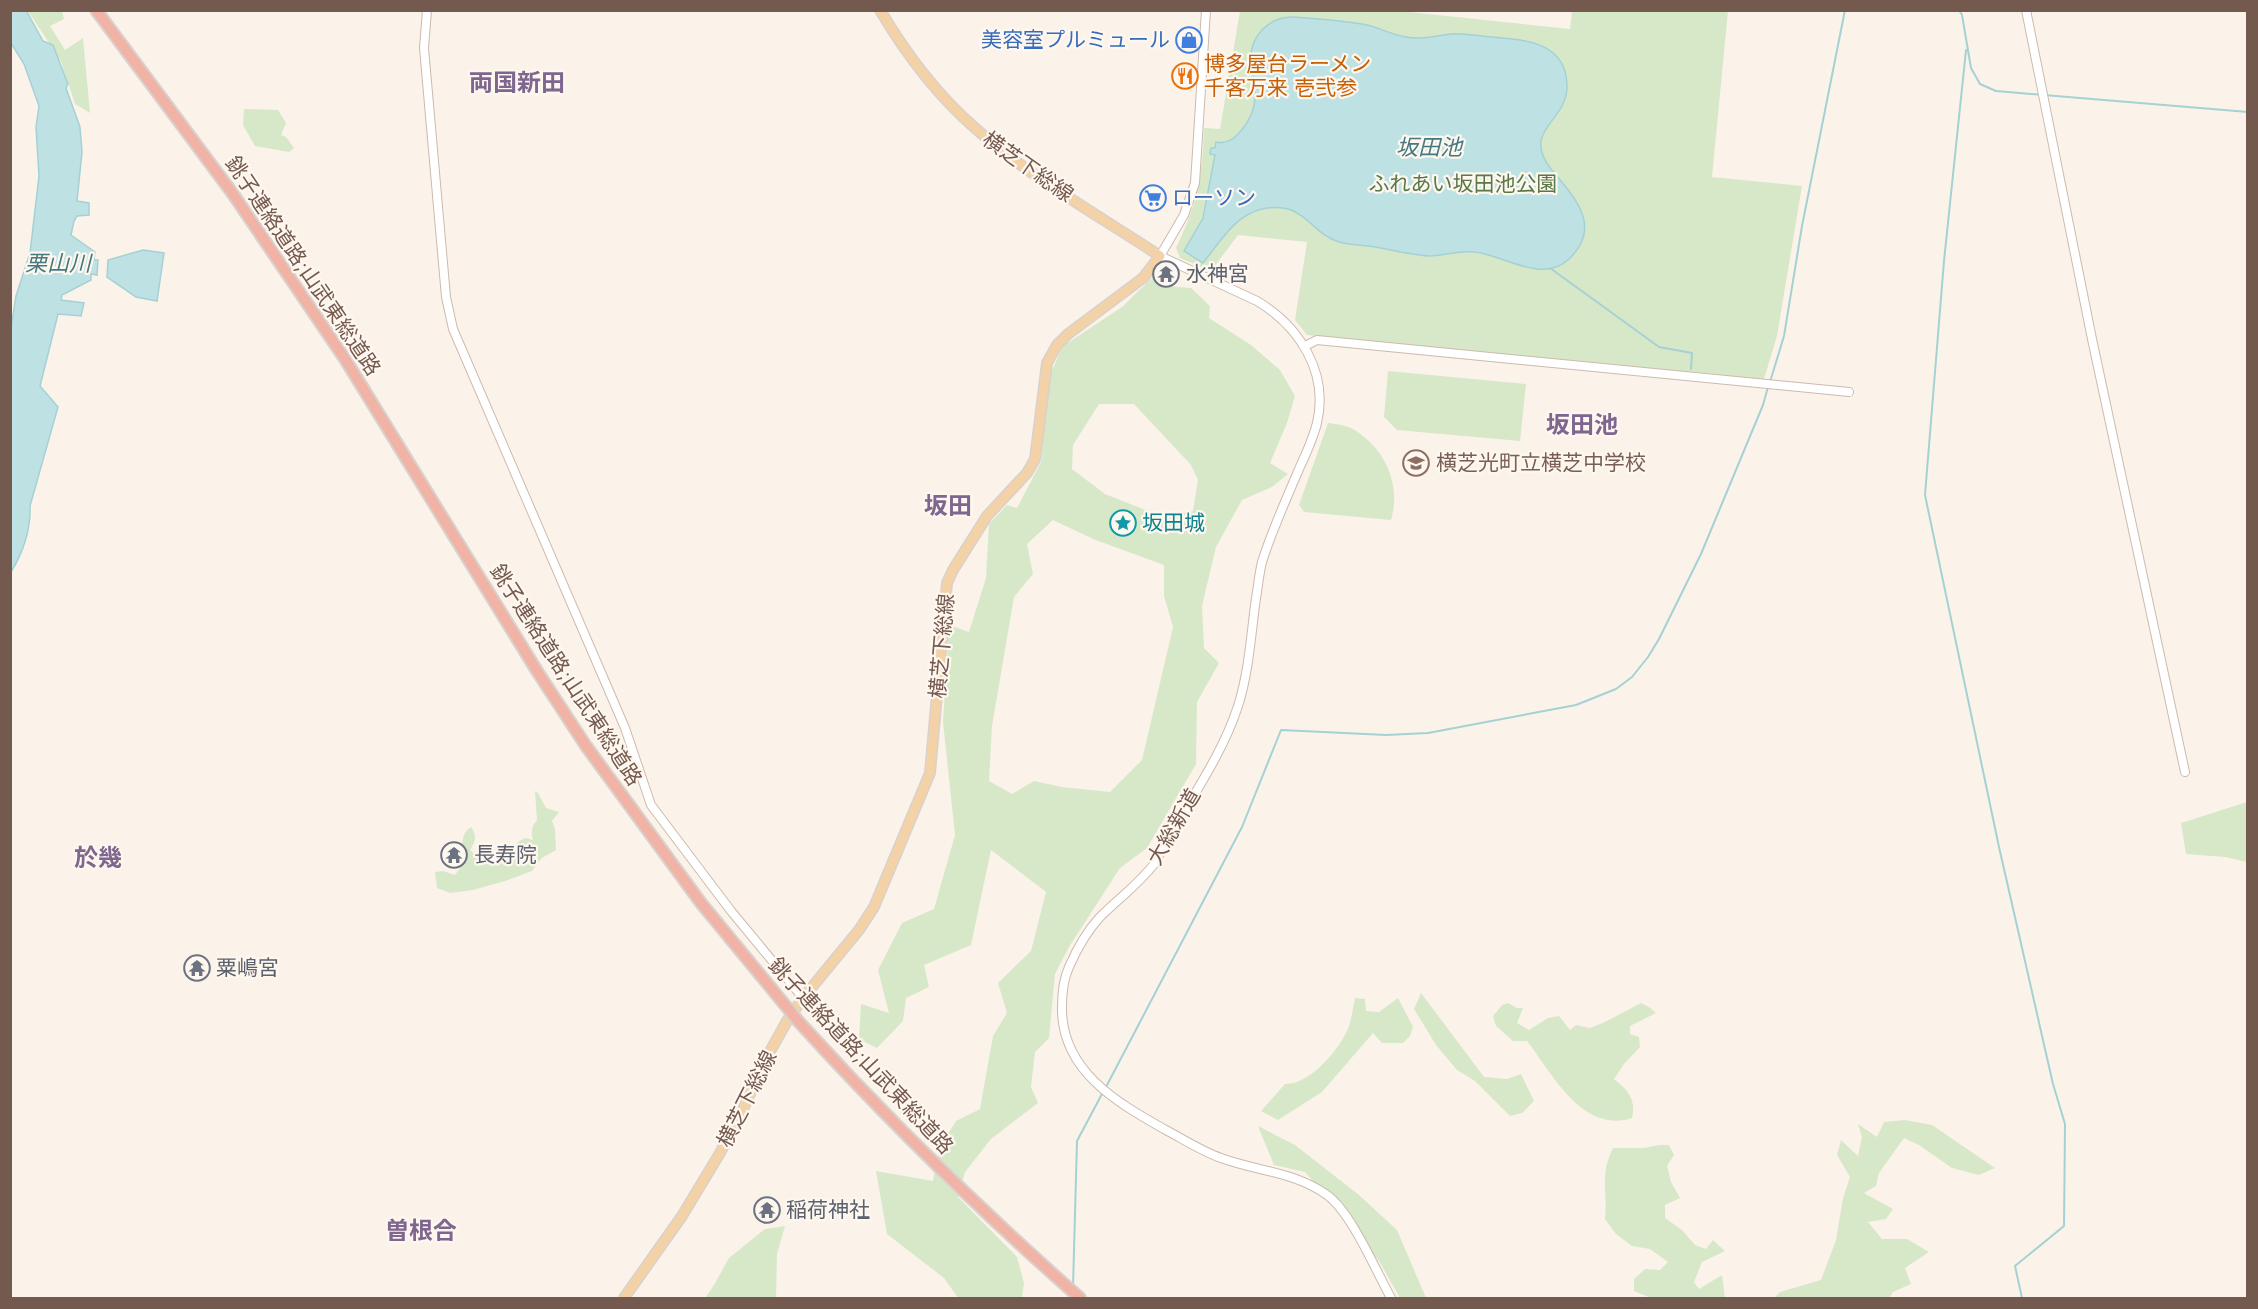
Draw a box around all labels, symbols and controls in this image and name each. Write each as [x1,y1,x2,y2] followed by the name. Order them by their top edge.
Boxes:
[981,25,1170,55] place label: 美容室プルミュール
[1174,25,1204,55] shop icon: 美容室プルミュール
[1204,49,1371,103] place label: 博多屋台ラーメン 千客万来 壱弐参
[1170,61,1200,91] restaurant icon: 博多屋台ラーメン 千客万来 壱弐参
[469,65,565,100] district label: 両国新田
[976,125,1080,209] street label: 横芝下総線
[1396,131,1464,163] water label: 坂田池
[218,150,388,382] street label: 銚子連絡道路;山武東総道路
[1369,169,1558,199] park label: ふれあい坂田池公園
[1138,183,1168,213] supermarket icon: ローソン
[1172,183,1256,213] place label: ローソン
[25,247,93,279] water label: 栗山川
[1151,259,1181,289] temple icon: 水神宮
[1186,259,1249,289] place label: 水神宮
[1546,407,1618,442] district label: 坂田池
[1401,448,1431,478] school or university icon: 横芝光町立横芝中学校
[1436,448,1646,478] place label: 横芝光町立横芝中学校
[924,488,972,523] district label: 坂田
[1108,508,1138,538] place icon: 坂田城
[1142,508,1205,538] place label: 坂田城
[483,558,649,792] street label: 銚子連絡道路;山武東総道路
[922,592,962,700] street label: 横芝下総線
[1140,783,1208,871] street label: 大総新道
[74,840,122,875] district label: 於幾
[439,840,469,870] temple icon: 長寿院
[474,840,537,870] place label: 長寿院
[762,951,960,1161] street label: 銚子連絡道路;山武東総道路
[182,953,212,983] temple icon: 粟嶋宮
[216,953,279,983] place label: 粟嶋宮
[710,1045,784,1153] street label: 横芝下総線
[752,1195,782,1225] temple icon: 稲荷神社
[786,1195,870,1225] place label: 稲荷神社
[385,1213,457,1248] district label: 曽根合

